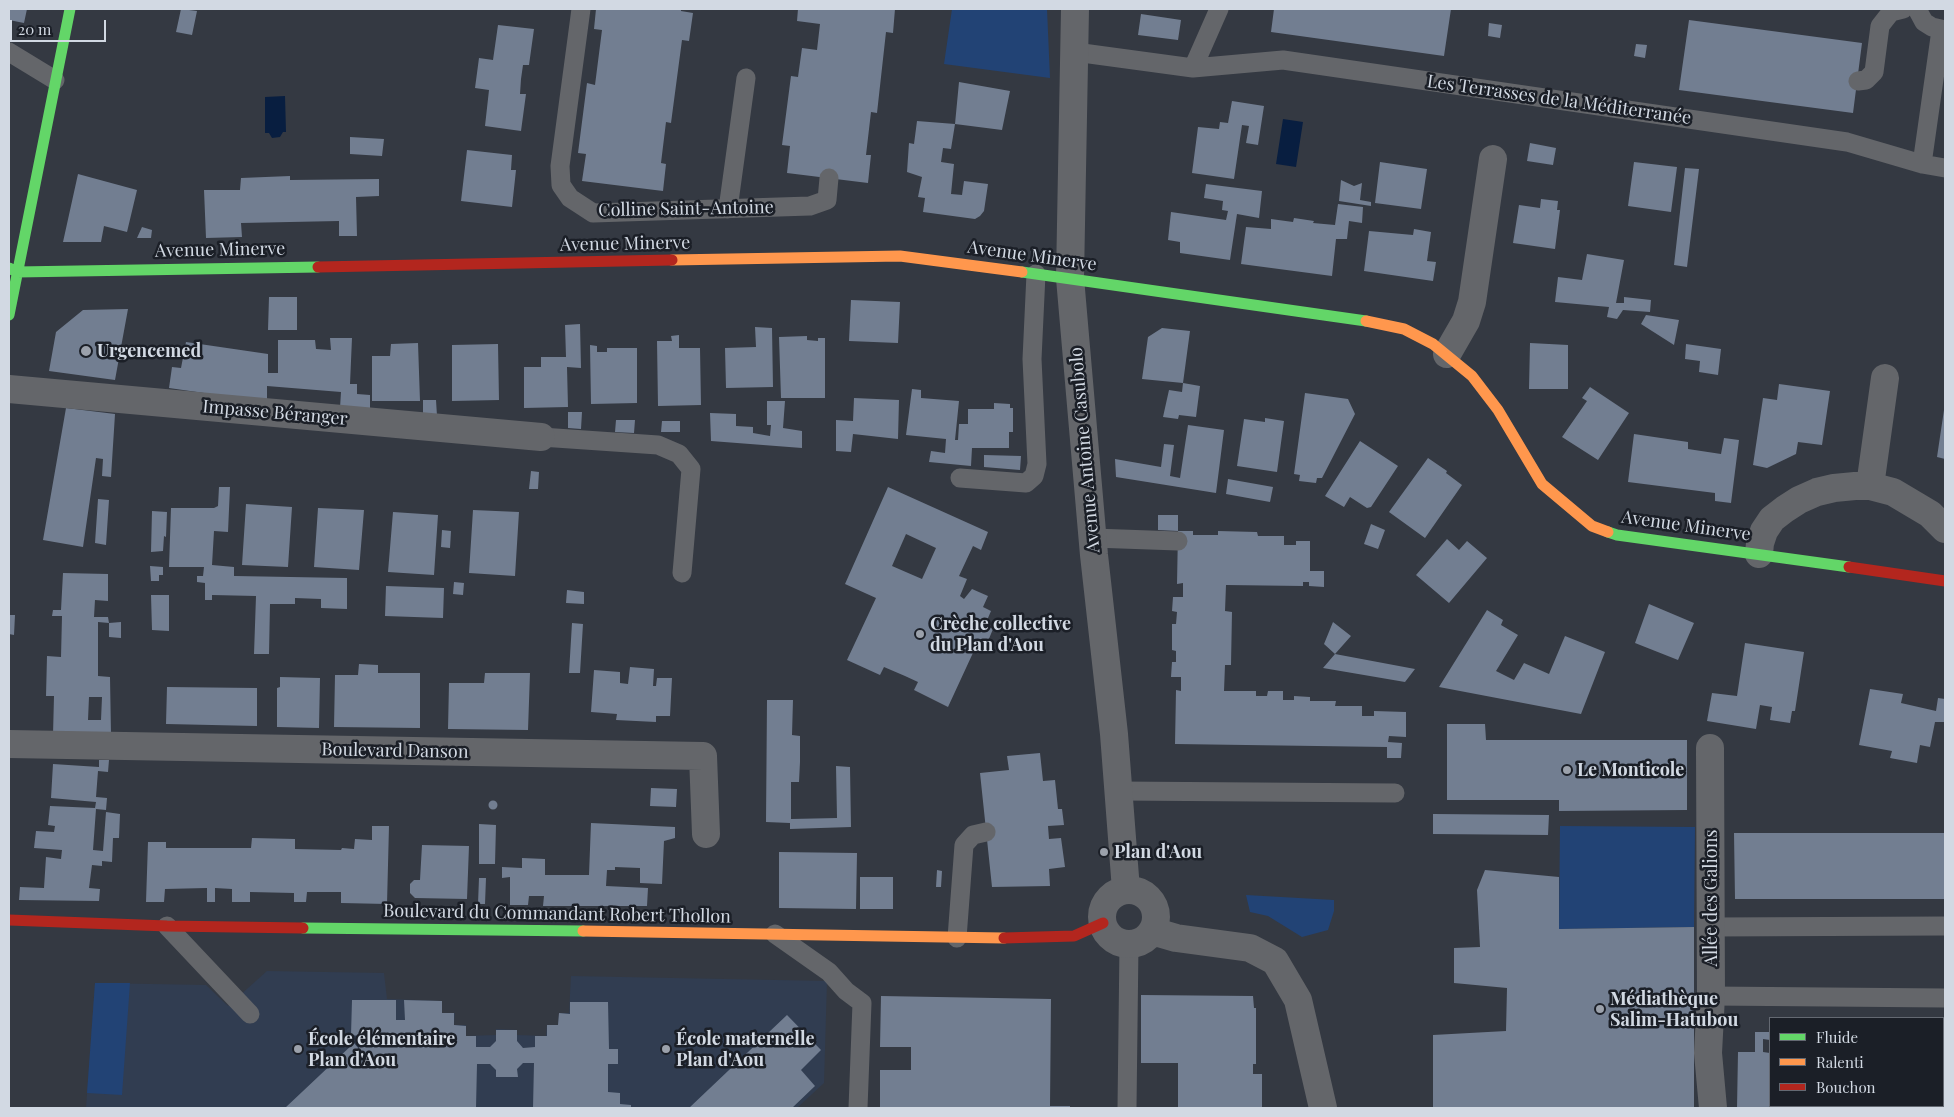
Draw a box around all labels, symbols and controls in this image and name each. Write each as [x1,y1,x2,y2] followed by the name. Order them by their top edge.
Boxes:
[12,10,109,42] scale bar
[18,19,51,39] text: 20 m
[1425,71,1693,129] street label: Les Terrasses de la Méditerranée
[598,197,774,221] street label: Colline Saint-Antoine
[560,232,690,256] street label: Avenue Minerve
[966,236,1098,276] street label: Avenue Minerve
[155,238,285,262] street label: Avenue Minerve
[97,340,201,362] place label: Urgencemed
[79,344,93,358] marker: Urgencemed
[1065,346,1105,554] street label: Avenue Antoine Casubolo
[202,396,348,430] street label: Impasse Béranger
[1620,506,1752,546] street label: Avenue Minerve
[930,613,1071,656] place label: Crèche collective du Plan d'Aou
[914,628,926,640] marker: Crèche collective du Plan d'Aou
[321,739,469,763] street label: Boulevard Danson
[1577,759,1684,781] place label: Le Monticole
[1561,764,1573,776] marker: Le Monticole
[1700,830,1722,966] street label: Allée des Galions
[1114,841,1202,863] place label: Plan d'Aou
[1098,846,1110,858] marker: Plan d'Aou
[383,900,731,928] street label: Boulevard du Commandant Robert Thollon
[1610,988,1738,1030] place label: Médiathèque Salim-Hatubou
[1594,1003,1606,1015] marker: Médiathèque Salim-Hatubou
[1769,1017,1944,1107] legend
[1816,1027,1858,1047] text: Fluide
[308,1028,455,1070] place label: École élémentaire Plan d'Aou
[676,1028,815,1070] place label: École maternelle Plan d'Aou
[292,1043,304,1055] marker: École élémentaire Plan d'Aou
[660,1043,672,1055] marker: École maternelle Plan d'Aou
[1816,1052,1864,1072] text: Ralenti
[1816,1077,1876,1097] text: Bouchon

